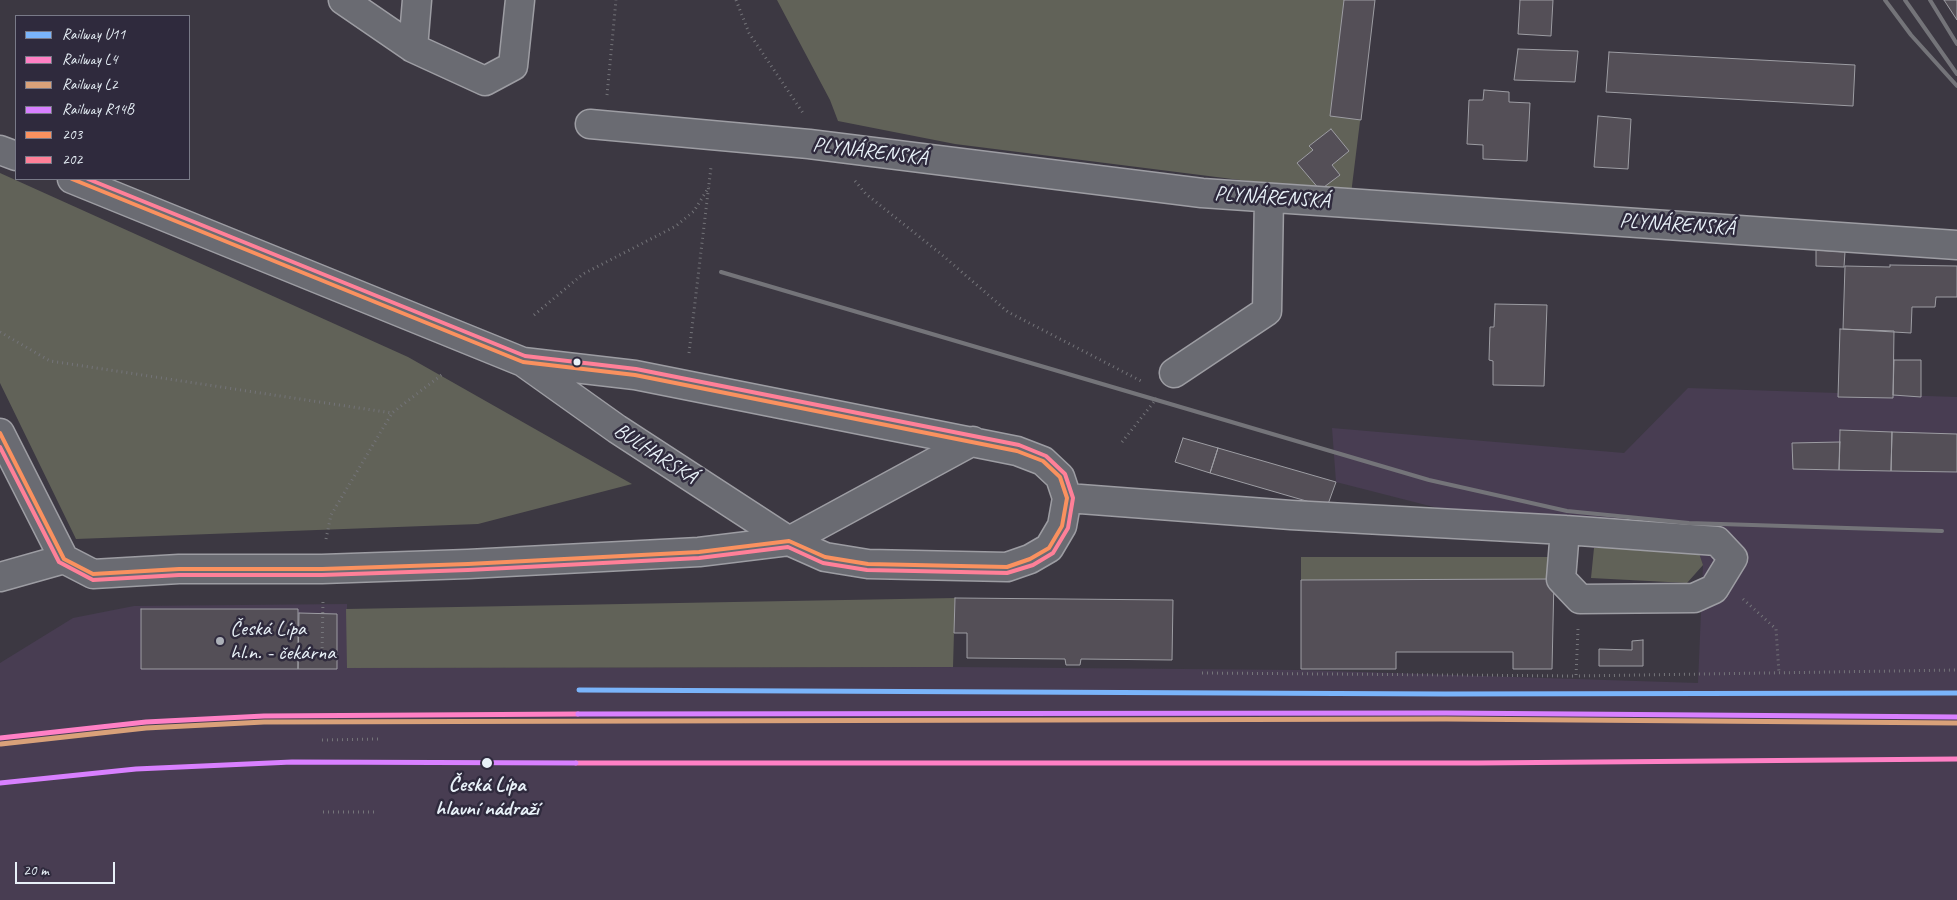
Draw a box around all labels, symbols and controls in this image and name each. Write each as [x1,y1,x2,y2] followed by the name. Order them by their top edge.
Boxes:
[15,15,190,180] legend
[62,25,125,44] text: Railway U11
[62,50,118,69] text: Railway L4
[62,75,118,94] text: Railway L2
[62,100,134,119] text: Railway R14B
[62,125,82,144] text: 203
[811,132,929,172] street label: PLYNÁRENSKÁ
[62,150,82,169] text: 202
[1214,181,1330,215] street label: PLYNÁRENSKÁ
[1619,208,1735,242] street label: PLYNÁRENSKÁ
[572,357,582,367] unlabelled marker
[609,418,701,490] street label: BULHARSKÁ
[230,616,335,666] place label: Česká Lípa hl.n. - čekárna
[214,635,226,647] marker: Česká Lípa hl.n. - čekárna
[480,756,494,770] marker: Česká Lípa hlavní nádraží
[435,772,539,822] place label: Česká Lípa hlavní nádraží
[18,852,118,884] scale bar
[23,861,49,880] text: 20 m

